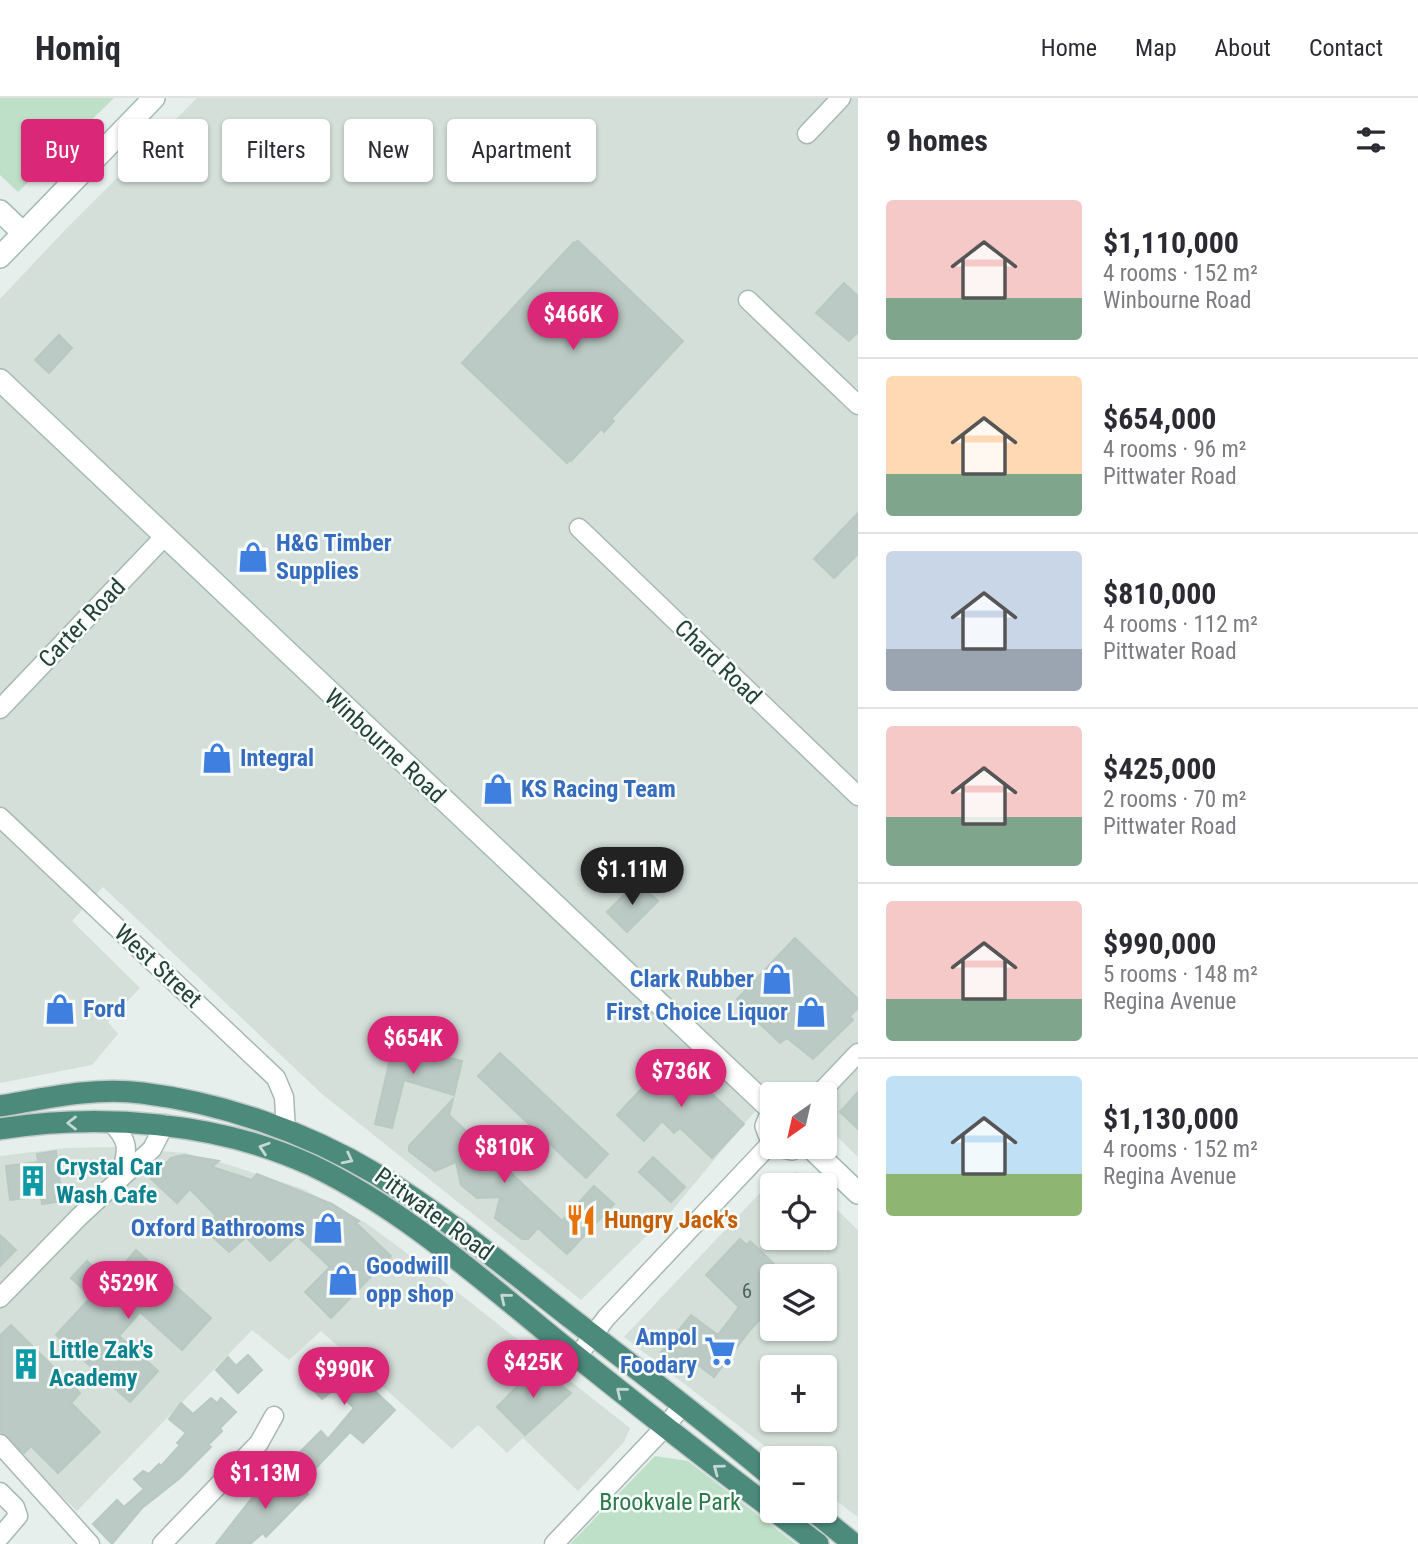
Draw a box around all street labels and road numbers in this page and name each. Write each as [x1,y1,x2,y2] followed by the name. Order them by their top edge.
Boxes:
[33,573,131,673] street label: Carter Road
[669,614,767,710] street label: Chard Road
[319,683,451,809] street label: Winbourne Road
[109,919,207,1013] street label: West Street
[369,1162,499,1266] street label: Pittwater Road

